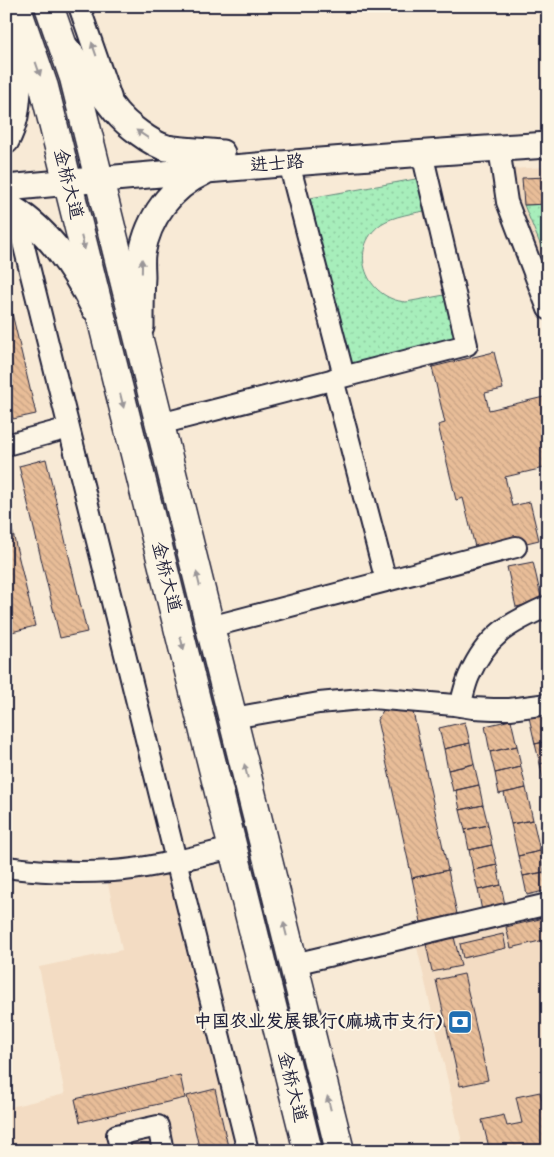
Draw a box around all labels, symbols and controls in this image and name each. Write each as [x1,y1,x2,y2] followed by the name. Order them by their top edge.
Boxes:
[90,42,97,57] one-way arrow
[35,61,42,76] one-way arrow
[135,129,149,139] one-way arrow
[48,146,88,222] street label: 金桥大道
[249,150,305,178] street label: 进士路
[79,236,87,251] one-way arrow
[138,257,146,273] one-way arrow
[118,393,126,408] one-way arrow
[146,539,186,615] street label: 金桥大道
[194,572,202,587] one-way arrow
[178,636,186,651] one-way arrow
[242,764,250,779] one-way arrow
[281,921,289,936] one-way arrow
[447,1009,473,1035] bank icon: 中国农业发展银行(麻城市支行)
[194,1010,443,1034] place label: 中国农业发展银行(麻城市支行)
[272,1049,312,1125] street label: 金桥大道
[325,1096,333,1111] one-way arrow

